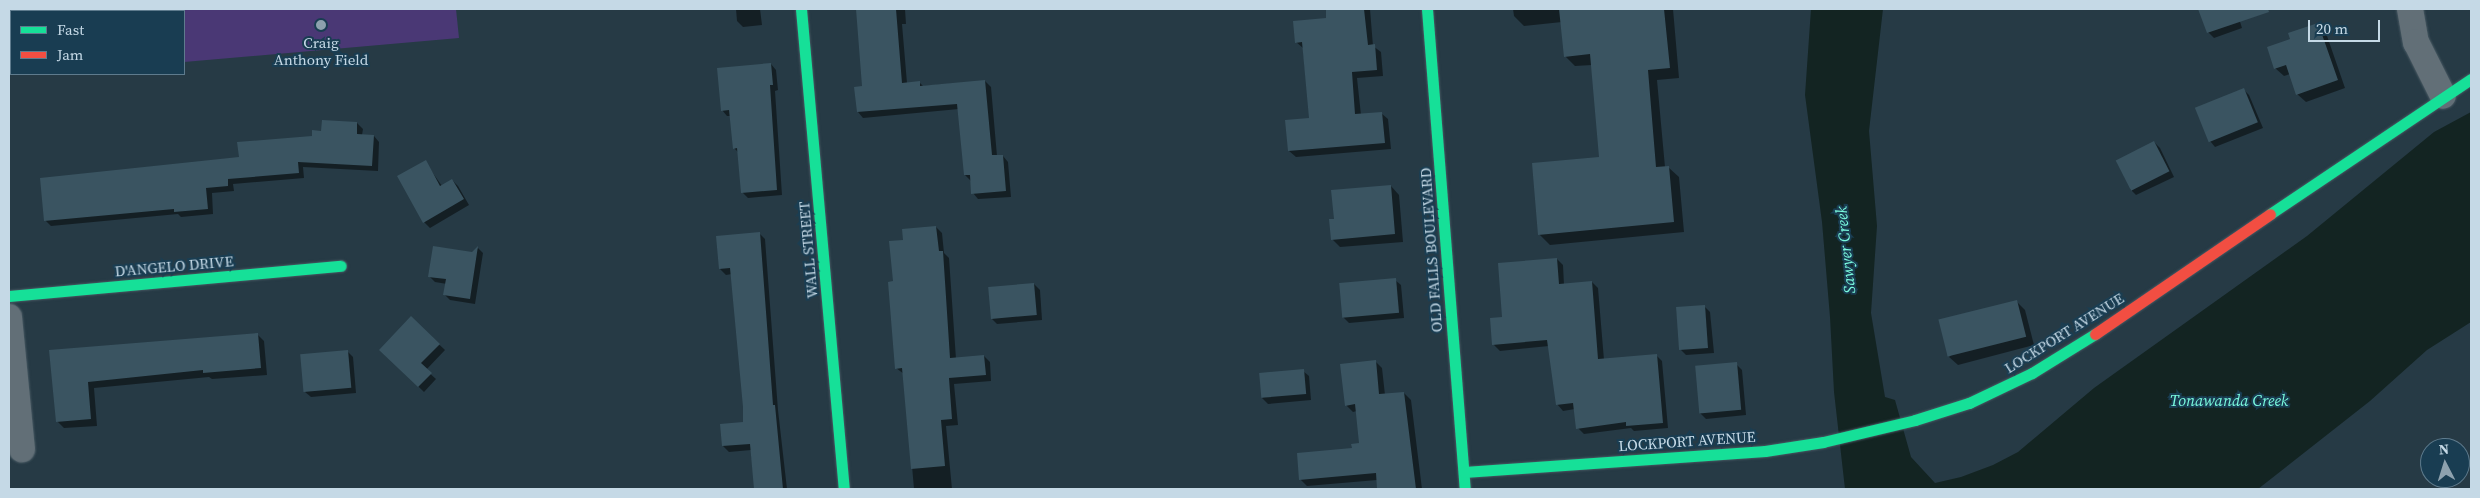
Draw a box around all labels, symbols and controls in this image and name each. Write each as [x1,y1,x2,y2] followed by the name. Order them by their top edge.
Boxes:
[10,10,185,75] legend
[2310,10,2382,42] scale bar
[2316,18,2348,39] text: 20 m
[57,19,84,40] text: Fast
[315,19,327,31] marker: Craig Anthony Field
[274,33,368,68] place label: Craig Anthony Field
[57,44,83,65] text: Jam
[1416,167,1446,333] street label: OLD FALLS BOULEVARD
[795,201,821,299] street label: WALL STREET
[1831,205,1859,295] water label: Sawyer Creek
[114,252,234,280] street label: D'ANGELO DRIVE
[2001,289,2127,377] street label: LOCKPORT AVENUE
[2170,390,2288,410] water label: Tonawanda Creek
[1618,427,1756,455] street label: LOCKPORT AVENUE
[2420,438,2470,488] north arrow
[2438,439,2450,459] text: N

